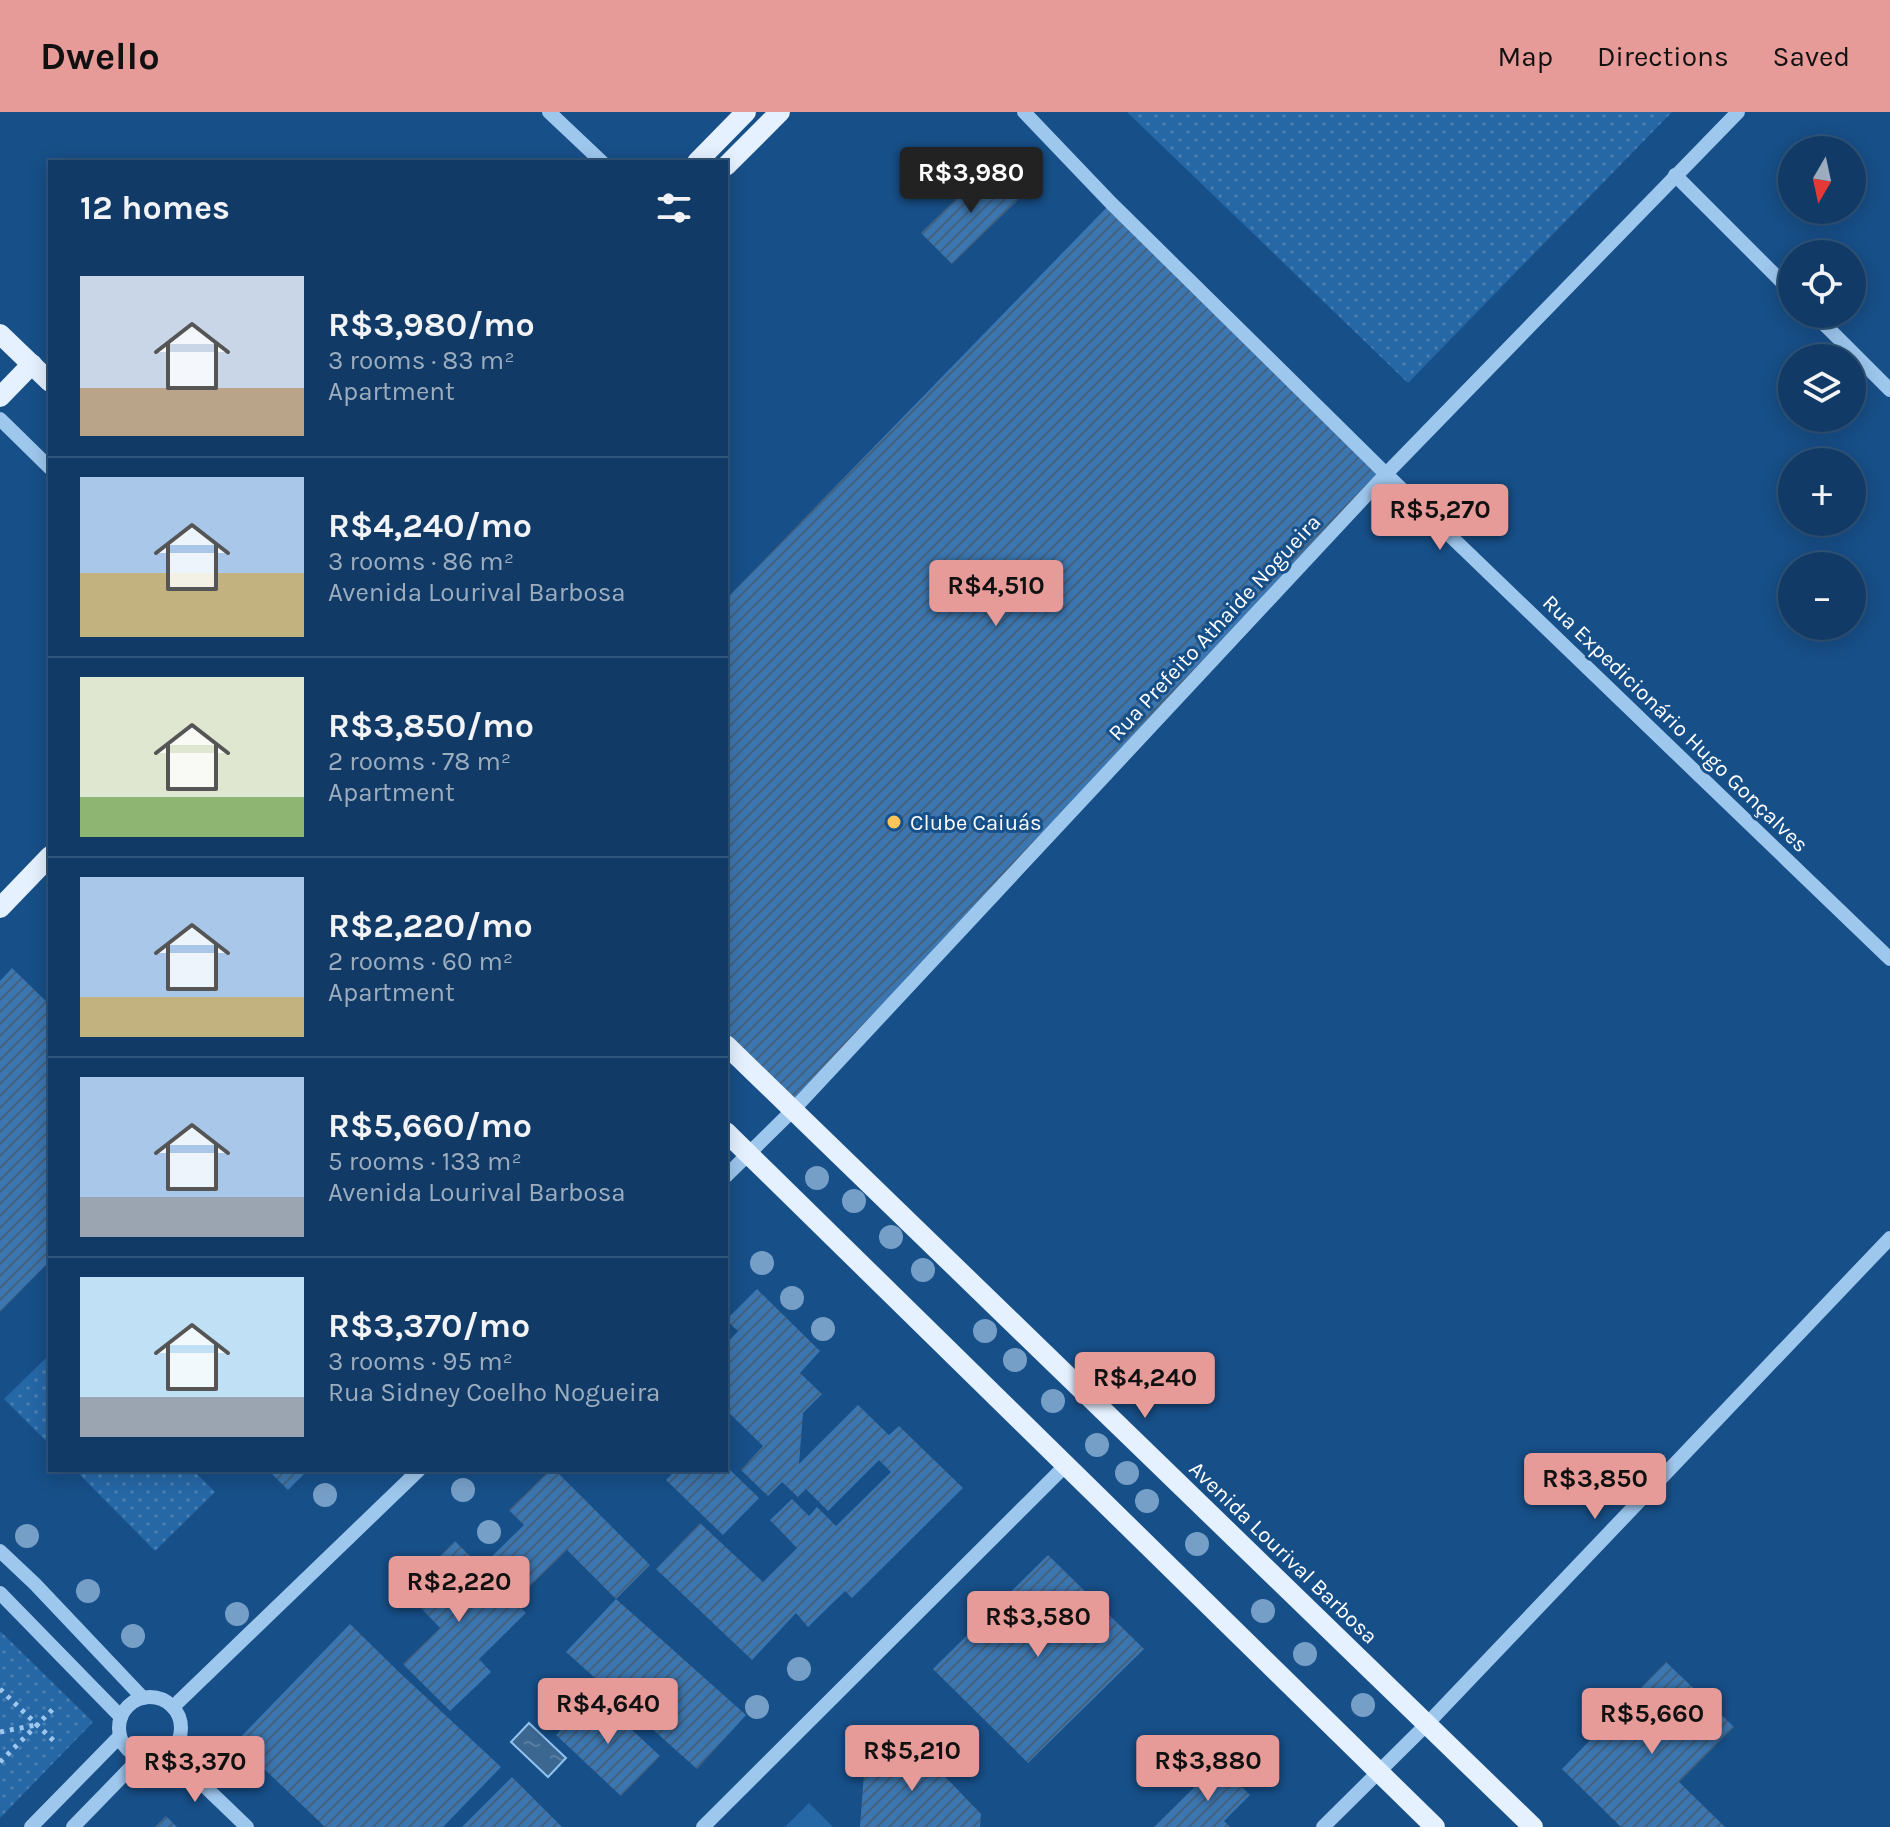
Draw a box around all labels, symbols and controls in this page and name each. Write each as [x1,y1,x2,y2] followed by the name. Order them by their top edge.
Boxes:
[40,34,160,79] text: Dwello
[1498,40,1553,73] text: Map
[1597,40,1729,73] text: Directions
[1773,40,1850,73] text: Saved
[1778,136,1866,224] north arrow
[1778,136,1866,640] map controls
[897,147,1045,215] pin: R$3,980
[918,157,1024,188] text: R$3,980
[652,186,696,230] icon: filters
[80,188,230,228] text: 12 homes
[1778,240,1866,328] button: locate
[328,305,535,345] text: R$3,980/mo
[144,308,240,404] icon: home
[1778,344,1866,432] button: layers
[328,345,515,376] text: 3 rooms · 83 m²
[328,376,455,407] text: Apartment
[1778,448,1866,536] button: +
[1366,484,1514,552] pin: R$5,270
[1389,494,1491,525] text: R$5,270
[328,506,532,546] text: R$4,240/mo
[144,509,240,605] icon: home
[1103,509,1326,746] street label: Rua Prefeito Athaide Nogueira
[328,546,514,577] text: 3 rooms · 86 m²
[1778,552,1866,640] button: −
[922,560,1070,628] pin: R$4,510
[947,570,1045,601] text: R$4,510
[328,577,626,608] text: Avenida Lourival Barbosa
[1537,590,1814,858] street label: Rua Expedicionário Hugo Gonçalves
[328,706,534,746] text: R$3,850/mo
[144,709,240,805] icon: home
[328,746,511,777] text: 2 rooms · 78 m²
[328,777,455,808] text: Apartment
[910,810,1042,836] place label: Clube Caiuás
[885,813,903,831] marker: Clube Caiuás
[328,906,533,946] text: R$2,220/mo
[144,909,240,1005] icon: home
[328,946,513,977] text: 2 rooms · 60 m²
[328,977,455,1008] text: Apartment
[328,1106,532,1146] text: R$5,660/mo
[144,1109,240,1205] icon: home
[328,1146,522,1177] text: 5 rooms · 133 m²
[328,1177,626,1208] text: Avenida Lourival Barbosa
[328,1306,530,1346] text: R$3,370/mo
[144,1309,240,1405] icon: home
[328,1346,513,1377] text: 3 rooms · 95 m²
[1071,1352,1219,1420] pin: R$4,240
[1093,1362,1197,1393] text: R$4,240
[328,1377,660,1408] text: Rua Sidney Coelho Nogueira
[1521,1453,1669,1521] pin: R$3,850
[1184,1456,1383,1650] street label: Avenida Lourival Barbosa
[1542,1463,1648,1494] text: R$3,850
[385,1556,533,1624] pin: R$2,220
[407,1566,511,1597] text: R$2,220
[964,1591,1112,1659] pin: R$3,580
[985,1601,1091,1632] text: R$3,580
[534,1678,682,1746] pin: R$4,640
[556,1688,660,1719] text: R$4,640
[1578,1688,1726,1756] pin: R$5,660
[1600,1698,1704,1729] text: R$5,660
[838,1725,986,1793] pin: R$5,210
[863,1735,961,1766] text: R$5,210
[1134,1735,1282,1803] pin: R$3,880
[121,1736,269,1804] pin: R$3,370
[1154,1745,1262,1776] text: R$3,880
[144,1746,246,1777] text: R$3,370

